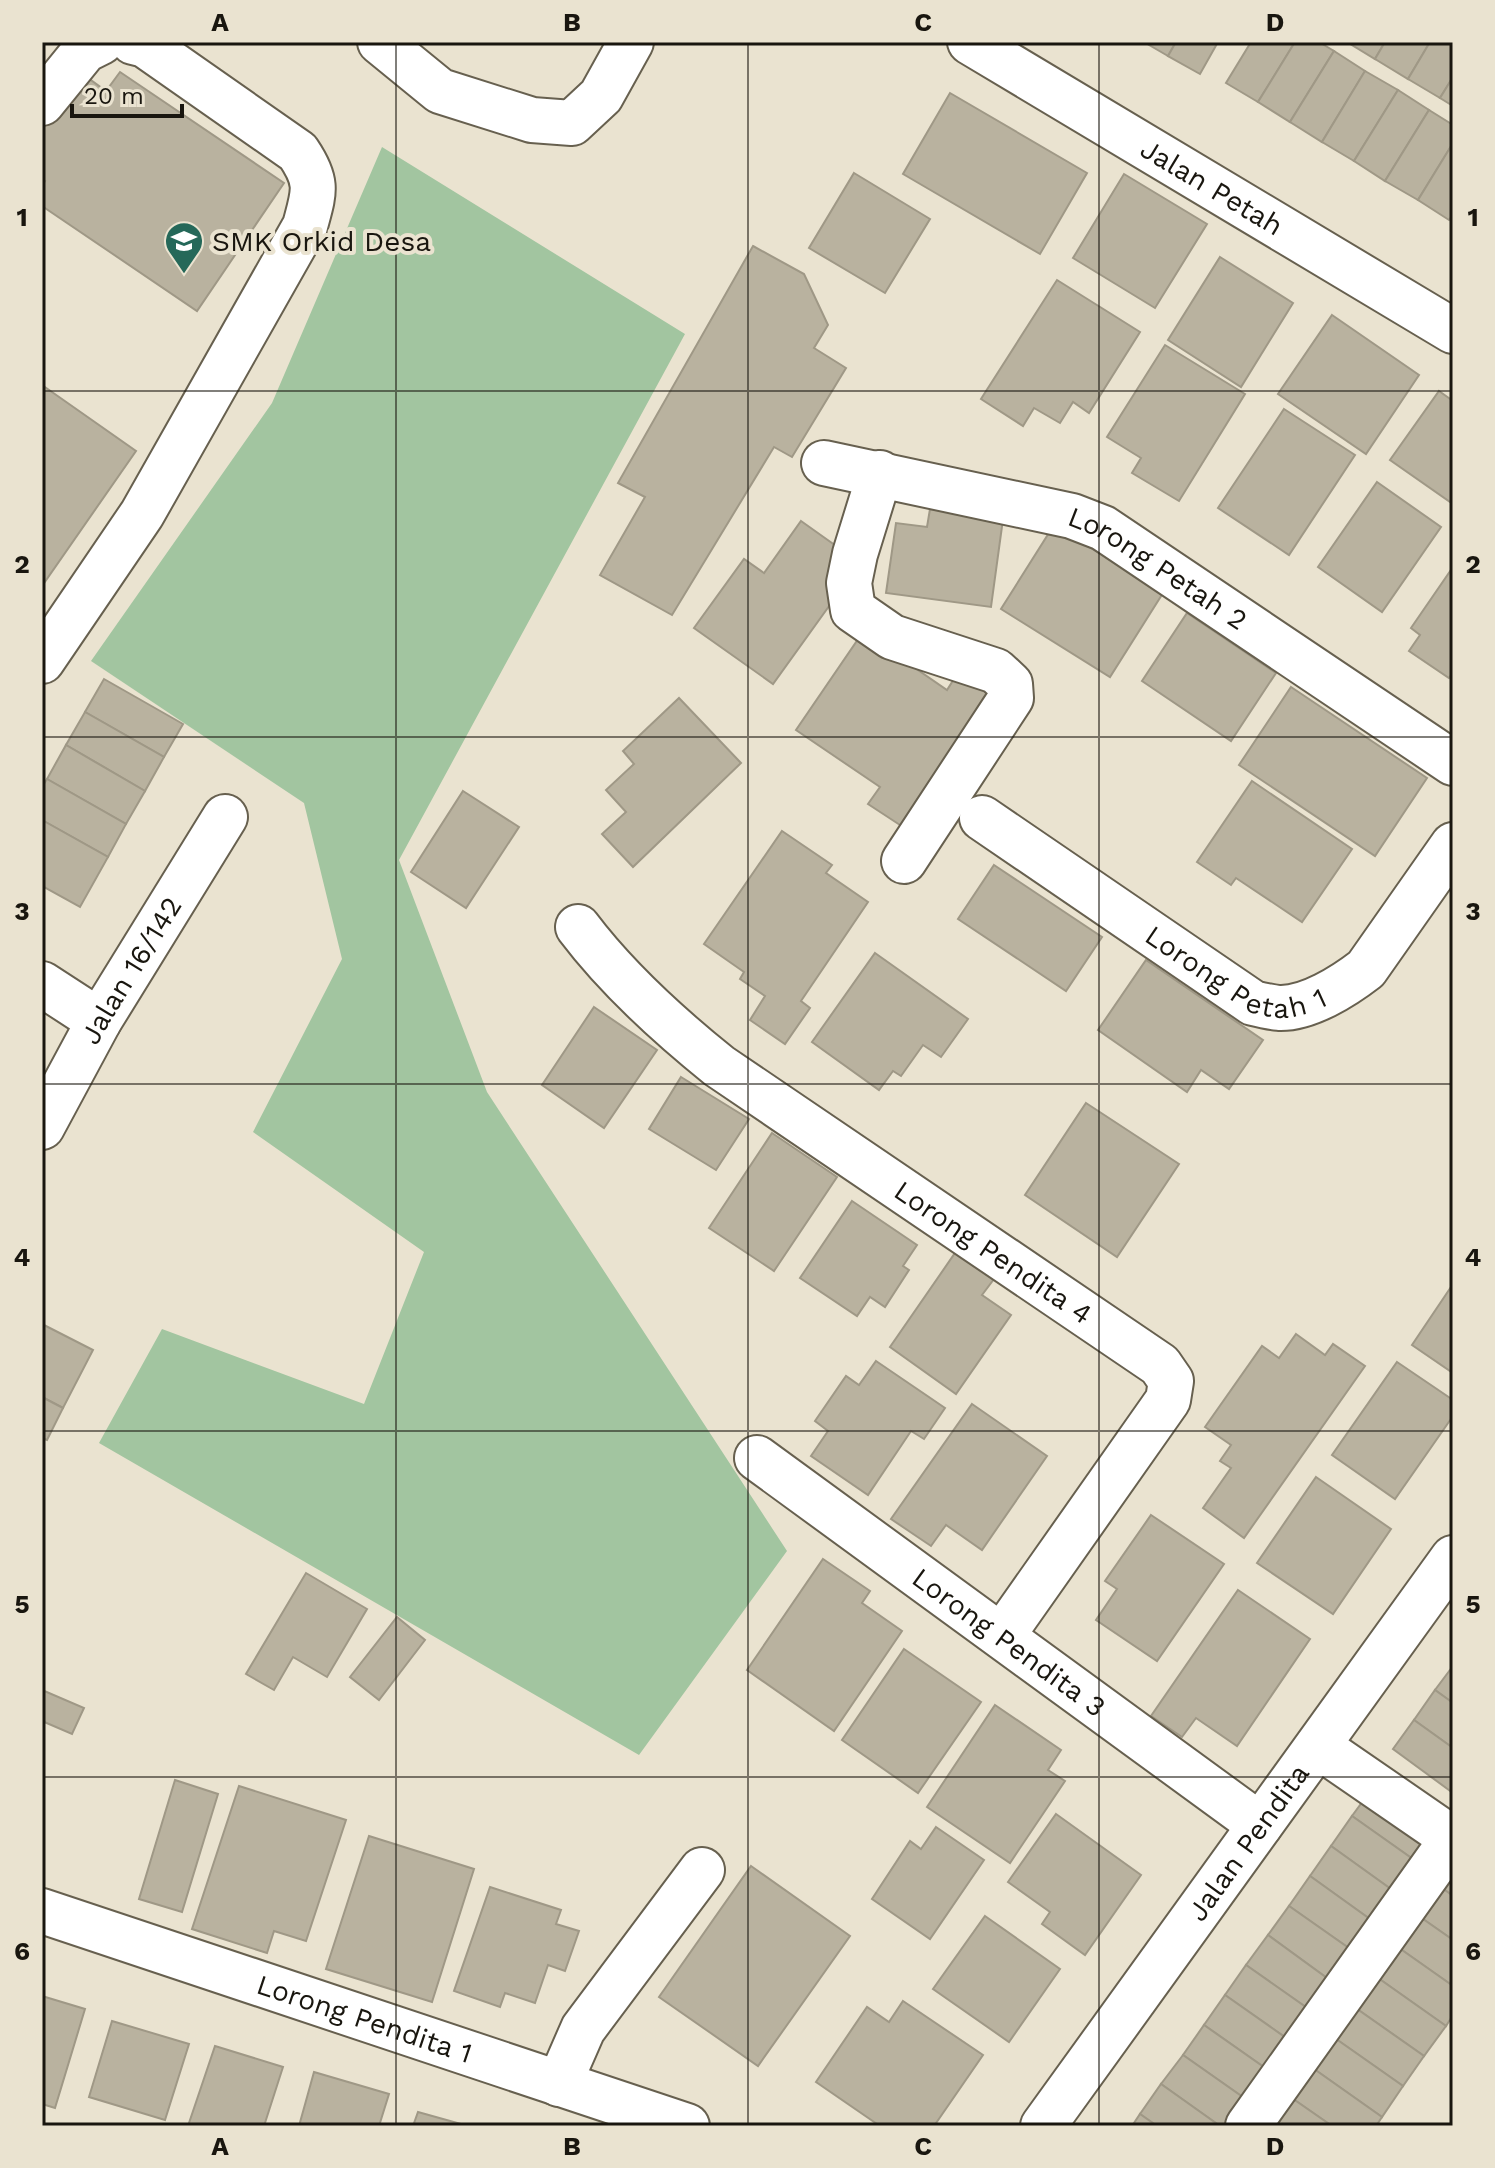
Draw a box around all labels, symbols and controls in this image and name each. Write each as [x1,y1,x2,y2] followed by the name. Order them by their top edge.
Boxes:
[211,7,229,37] text: A
[563,7,581,37] text: B
[914,7,932,37] text: C
[1266,7,1284,37] text: D
[72,68,182,118] scale bar
[84,82,144,110] text: 20 m
[1135,132,1289,242] street label: Jalan Petah
[16,202,28,232] text: 1
[1467,202,1479,232] text: 1
[163,220,205,275] school or university icon: SMK Orkid Desa
[212,225,431,258] place label: SMK Orkid Desa
[1063,500,1253,637] street label: Lorong Petah 2
[14,549,30,579] text: 2
[1465,549,1481,579] text: 2
[74,891,189,1050] street label: Jalan 16/142
[14,896,30,926] text: 3
[1465,896,1481,926] text: 3
[1139,919,1331,1025] street label: Lorong Petah 1
[888,1174,1098,1331] street label: Lorong Pendita 4
[14,1242,31,1272] text: 4
[1465,1242,1482,1272] text: 4
[906,1561,1112,1724] street label: Lorong Pendita 3
[14,1589,30,1619] text: 5
[1465,1589,1481,1619] text: 5
[1181,1758,1316,1927] street label: Jalan Pendita
[14,1936,30,1966] text: 6
[1465,1936,1481,1966] text: 6
[252,1968,476,2070] street label: Lorong Pendita 1
[211,2131,229,2161] text: A
[563,2131,581,2161] text: B
[914,2131,932,2161] text: C
[1266,2131,1284,2161] text: D

